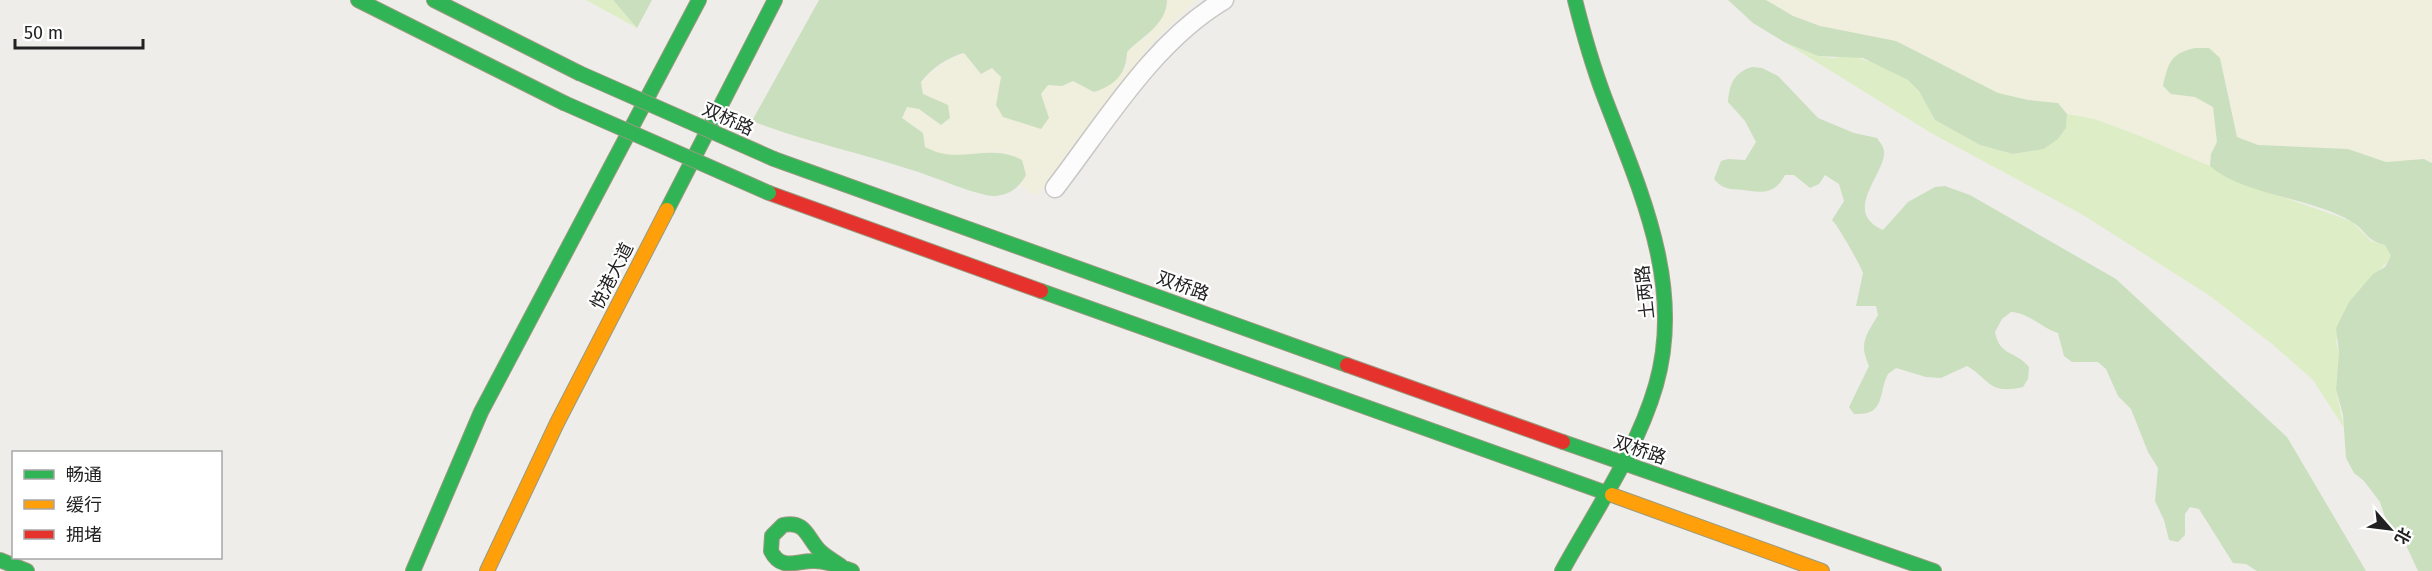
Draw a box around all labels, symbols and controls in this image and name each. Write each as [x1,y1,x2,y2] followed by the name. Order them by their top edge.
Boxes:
[15,12,142,50] scale bar
[24,22,63,44] text: 50 m
[699,98,757,140] street label: 双桥路
[586,239,638,313] street label: 悦港大道
[1631,264,1659,320] street label: 土两路
[1154,266,1212,306] street label: 双桥路
[1611,431,1669,469] street label: 双桥路
[12,451,222,559] legend
[66,464,102,486] text: 畅通
[66,494,102,516] text: 缓行
[2360,499,2420,559] north arrow
[66,524,102,546] text: 拥堵
[2391,524,2415,547] text: 北

